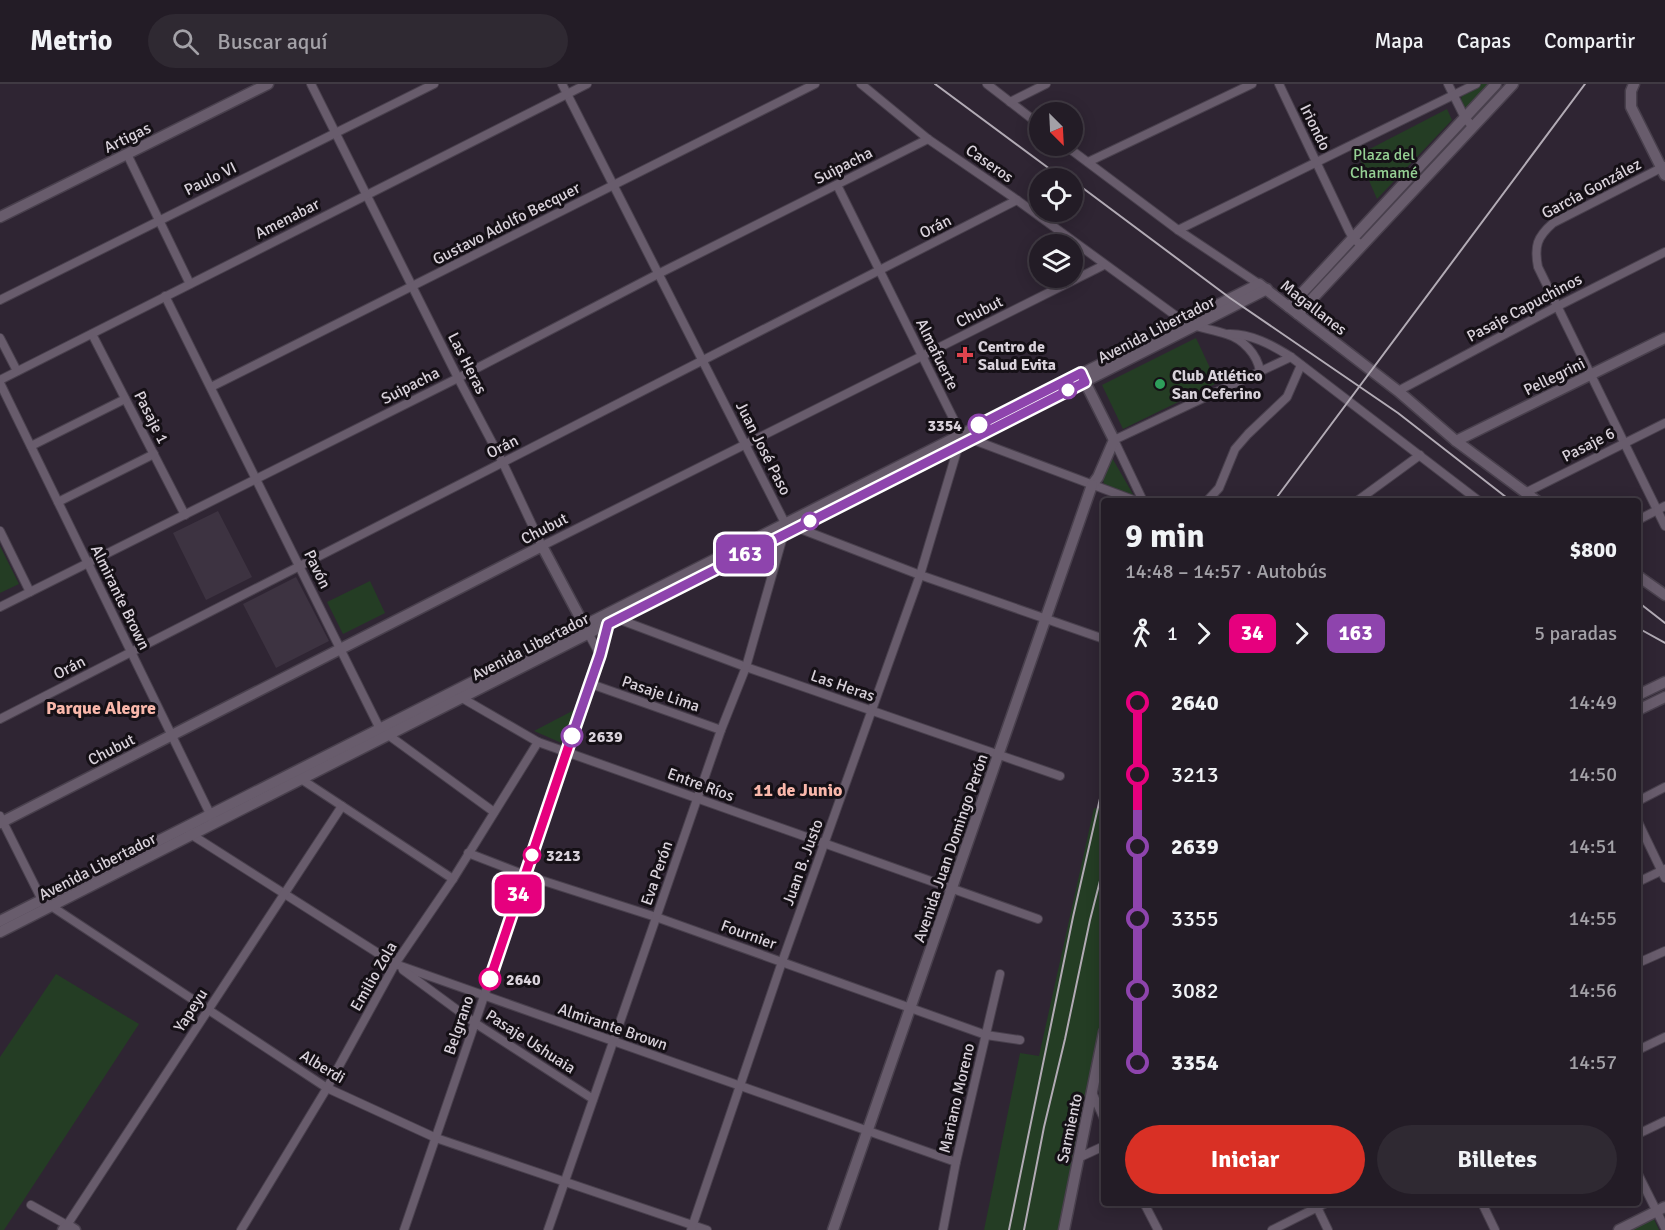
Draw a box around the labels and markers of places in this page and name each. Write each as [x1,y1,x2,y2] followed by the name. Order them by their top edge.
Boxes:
[978,337,1056,375] place label: Centro de Salud Evita
[956,346,974,364] marker: Centro de Salud Evita
[1172,366,1263,404] place label: Club Atlético San Ceferino
[1153,377,1167,391] marker: Club Atlético San Ceferino
[1059,381,1077,399] unlabelled marker
[968,414,990,436] marker: 3354
[927,416,962,436] place label: 3354
[801,512,819,530] unlabelled marker
[561,725,583,747] marker: 2639
[588,727,623,747] place label: 2639
[523,846,541,864] marker: 3213
[546,846,581,866] place label: 3213
[479,968,501,990] marker: 2640
[506,970,541,990] place label: 2640

